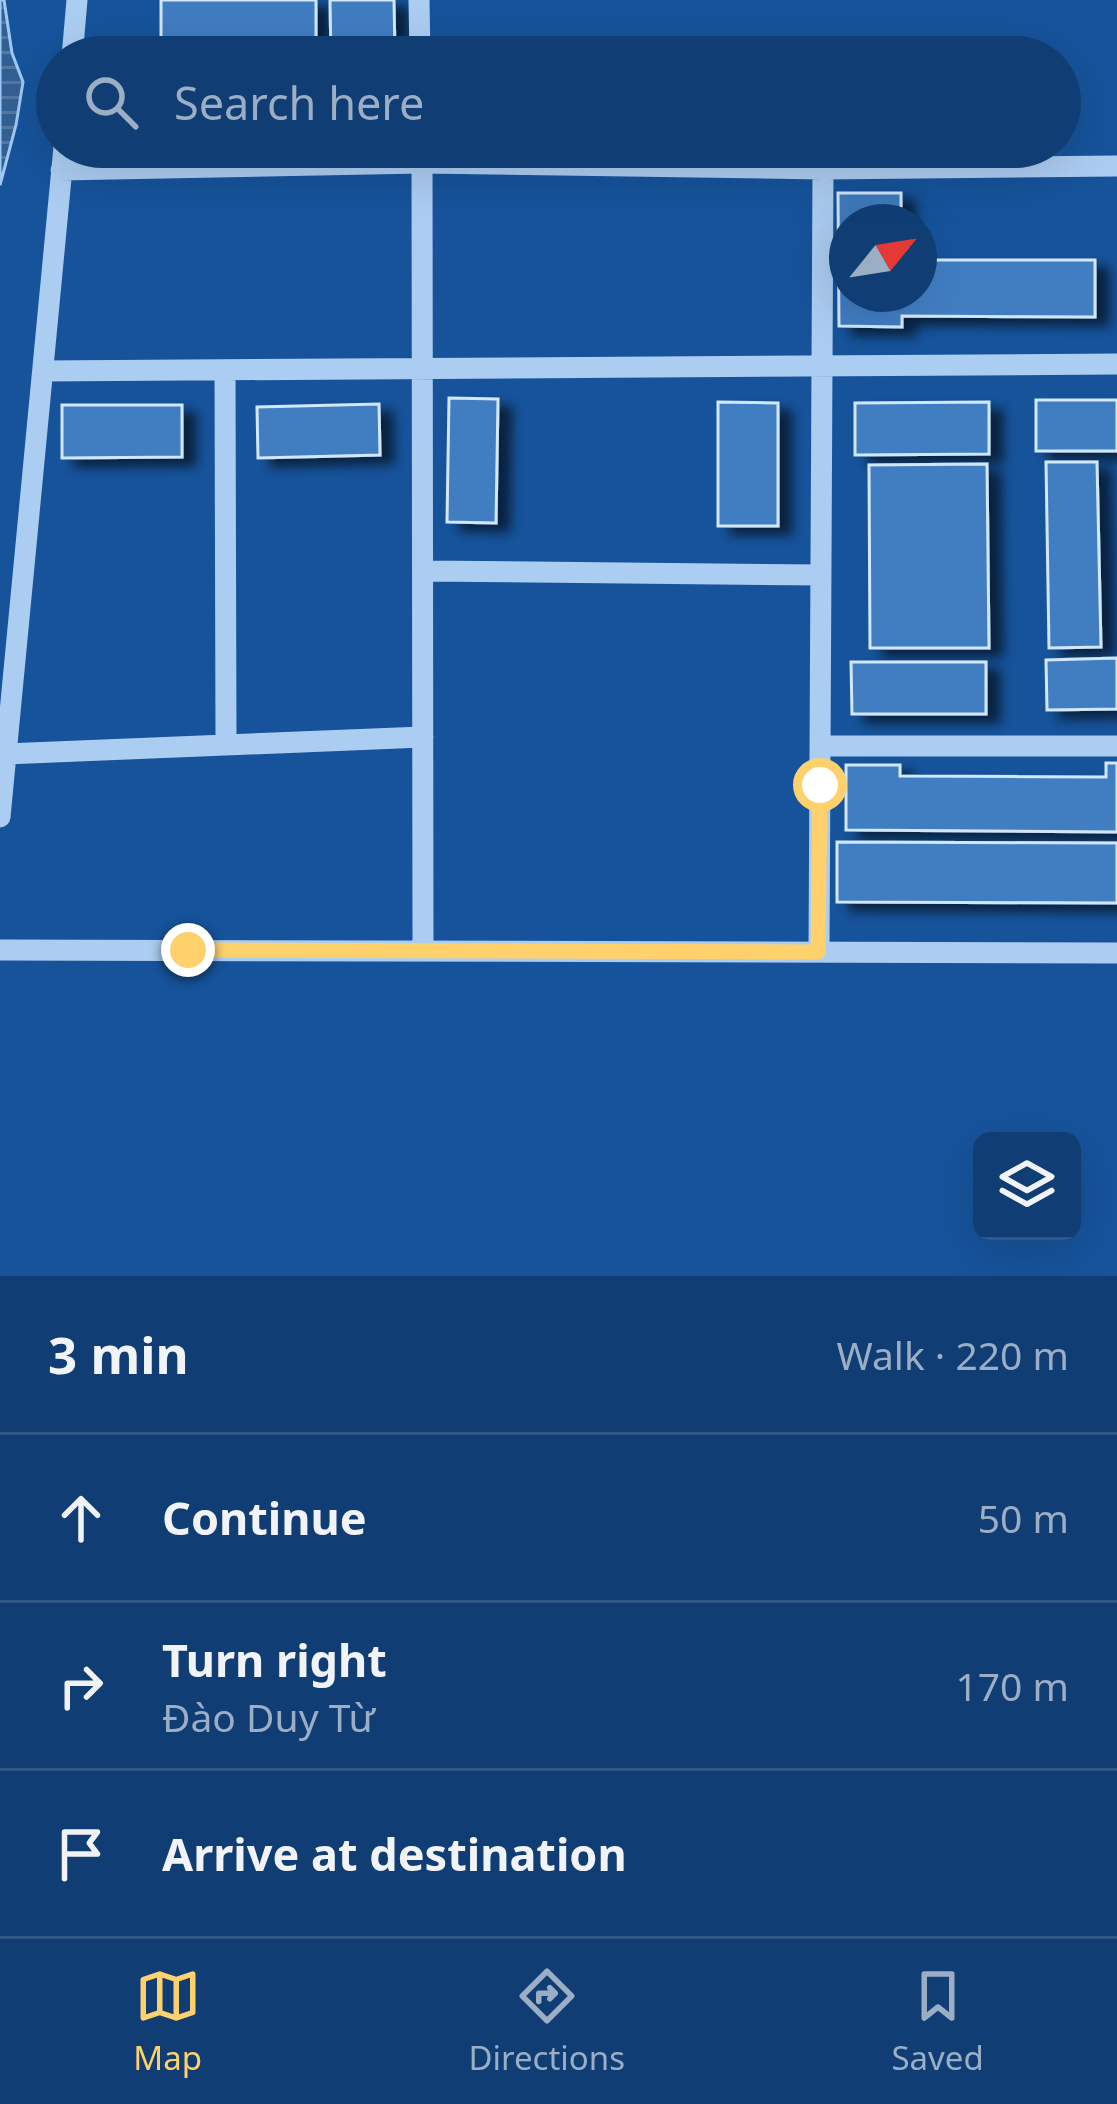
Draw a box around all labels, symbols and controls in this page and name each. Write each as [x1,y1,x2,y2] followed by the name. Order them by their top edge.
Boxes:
[36,36,1081,168] search box
[78,69,144,135] icon: search
[174,72,424,133] text: Search here
[829,204,937,312] north arrow
[793,758,847,812] route start
[161,923,215,977] route end
[973,1132,1081,1240] map controls
[973,1132,1081,1240] button: layers
[48,1319,189,1389] text: 3 min
[836,1328,1069,1381] text: Walk · 220 m
[48,1485,114,1551] icon: ahead
[162,1487,367,1548] text: Continue
[978,1491,1069,1544] text: 50 m
[162,1629,387,1690] text: Turn right
[48,1653,114,1719] icon: right
[955,1659,1069,1712] text: 170 m
[162,1690,375,1743] text: Đào Duy Từ
[48,1821,114,1887] icon: arrive
[162,1823,627,1884] text: Arrive at destination
[133,1963,202,2080] tab: Map
[468,1963,625,2080] tab: Directions
[891,1963,984,2080] tab: Saved

